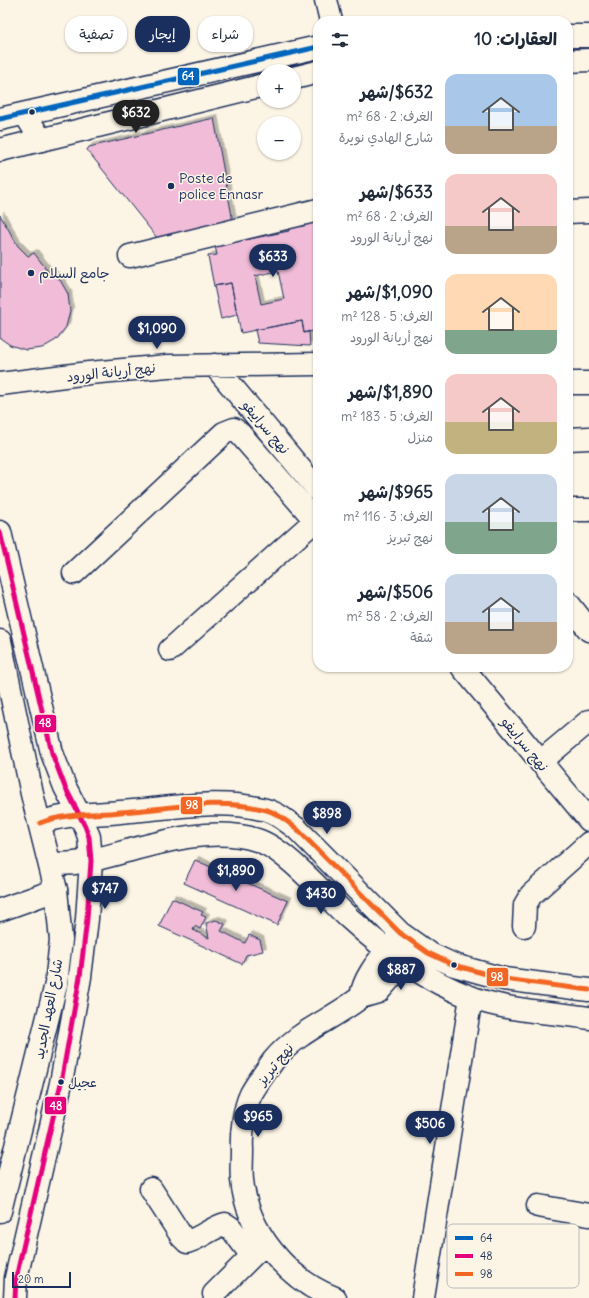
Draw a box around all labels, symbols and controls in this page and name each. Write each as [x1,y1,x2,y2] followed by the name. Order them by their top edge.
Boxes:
[65,16,127,52] chip: تصفية
[135,16,190,52] chip: إيجار
[198,16,253,52] chip: شراء
[474,28,557,50] text: العقارات: 10
[329,29,351,51] icon: filters
[257,64,301,160] map controls
[257,64,301,108] button: +
[177,67,200,86] line badge: 64
[182,69,195,83] text: 64
[360,81,433,103] text: $632/شهر
[477,90,525,138] icon: home
[112,100,160,134] pin: $632
[121,104,151,121] text: $632
[27,107,37,117] unlabelled marker
[346,108,433,125] text: الغرف: 2 · 68 m²
[257,116,301,160] button: −
[339,129,433,146] text: شارع الهادي نويرة
[179,169,264,203] place label: Poste de police Ennasr
[166,181,176,191] marker: Poste de police Ennasr
[360,181,433,203] text: $633/شهر
[477,190,525,238] icon: home
[346,208,433,225] text: الغرف: 2 · 68 m²
[350,229,433,246] text: نهج أريانة الورود
[249,244,297,278] pin: $633
[258,248,288,265] text: $633
[39,264,110,284] place label: جامع السلام
[26,268,36,278] marker: جامع السلام
[347,281,433,303] text: $1,090/شهر
[477,290,525,338] icon: home
[341,308,433,325] text: الغرف: 5 · 128 m²
[124,316,190,350] pin: $1,090
[137,320,177,337] text: $1,090
[350,329,433,346] text: نهج أريانة الورود
[66,358,157,387] street label: نهج أريانة الورود
[348,381,433,403] text: $1,890/شهر
[477,390,525,438] icon: home
[237,395,294,458] street label: نهج سراييفو
[341,408,433,425] text: الغرف: 5 · 183 m²
[407,429,433,446] text: منزل
[360,481,433,503] text: $965/شهر
[477,490,525,538] icon: home
[343,508,433,525] text: الغرف: 3 · 116 m²
[387,529,433,546] text: نهج تبريز
[358,581,433,603] text: $506/شهر
[477,590,525,638] icon: home
[346,608,433,625] text: الغرف: 2 · 58 m²
[410,629,433,646] text: شقة
[496,712,553,776] street label: نهج سراييفو
[34,714,57,733] line badge: 48
[39,716,51,730] text: 48
[180,796,203,815] line badge: 98
[186,798,198,812] text: 98
[303,801,351,835] pin: $898
[312,805,342,822] text: $898
[203,858,269,892] pin: $1,890
[217,862,255,879] text: $1,890
[81,876,129,910] pin: $747
[91,880,119,897] text: $747
[297,881,345,915] pin: $430
[306,885,336,902] text: $430
[29,957,68,1061] street label: شارع العهد الجديد
[377,957,425,991] pin: $887
[449,960,459,970] unlabelled marker
[387,961,415,978] text: $887
[486,967,509,987] line badge: 98
[491,970,503,984] text: 98
[252,1039,298,1090] street label: نهج تبريز
[68,1074,97,1091] place label: عجيل
[56,1077,66,1087] marker: عجيل
[44,1096,67,1115] line badge: 48
[50,1099,62,1113] text: 48
[234,1104,282,1138] pin: $965
[243,1108,273,1125] text: $965
[406,1111,454,1145] pin: $506
[415,1115,445,1132] text: $506
[447,1224,579,1288] legend
[480,1231,493,1245] text: 64
[480,1249,493,1263] text: 48
[480,1267,493,1281] text: 98
[12,1270,71,1289] scale bar
[18,1272,44,1286] text: 20 m

